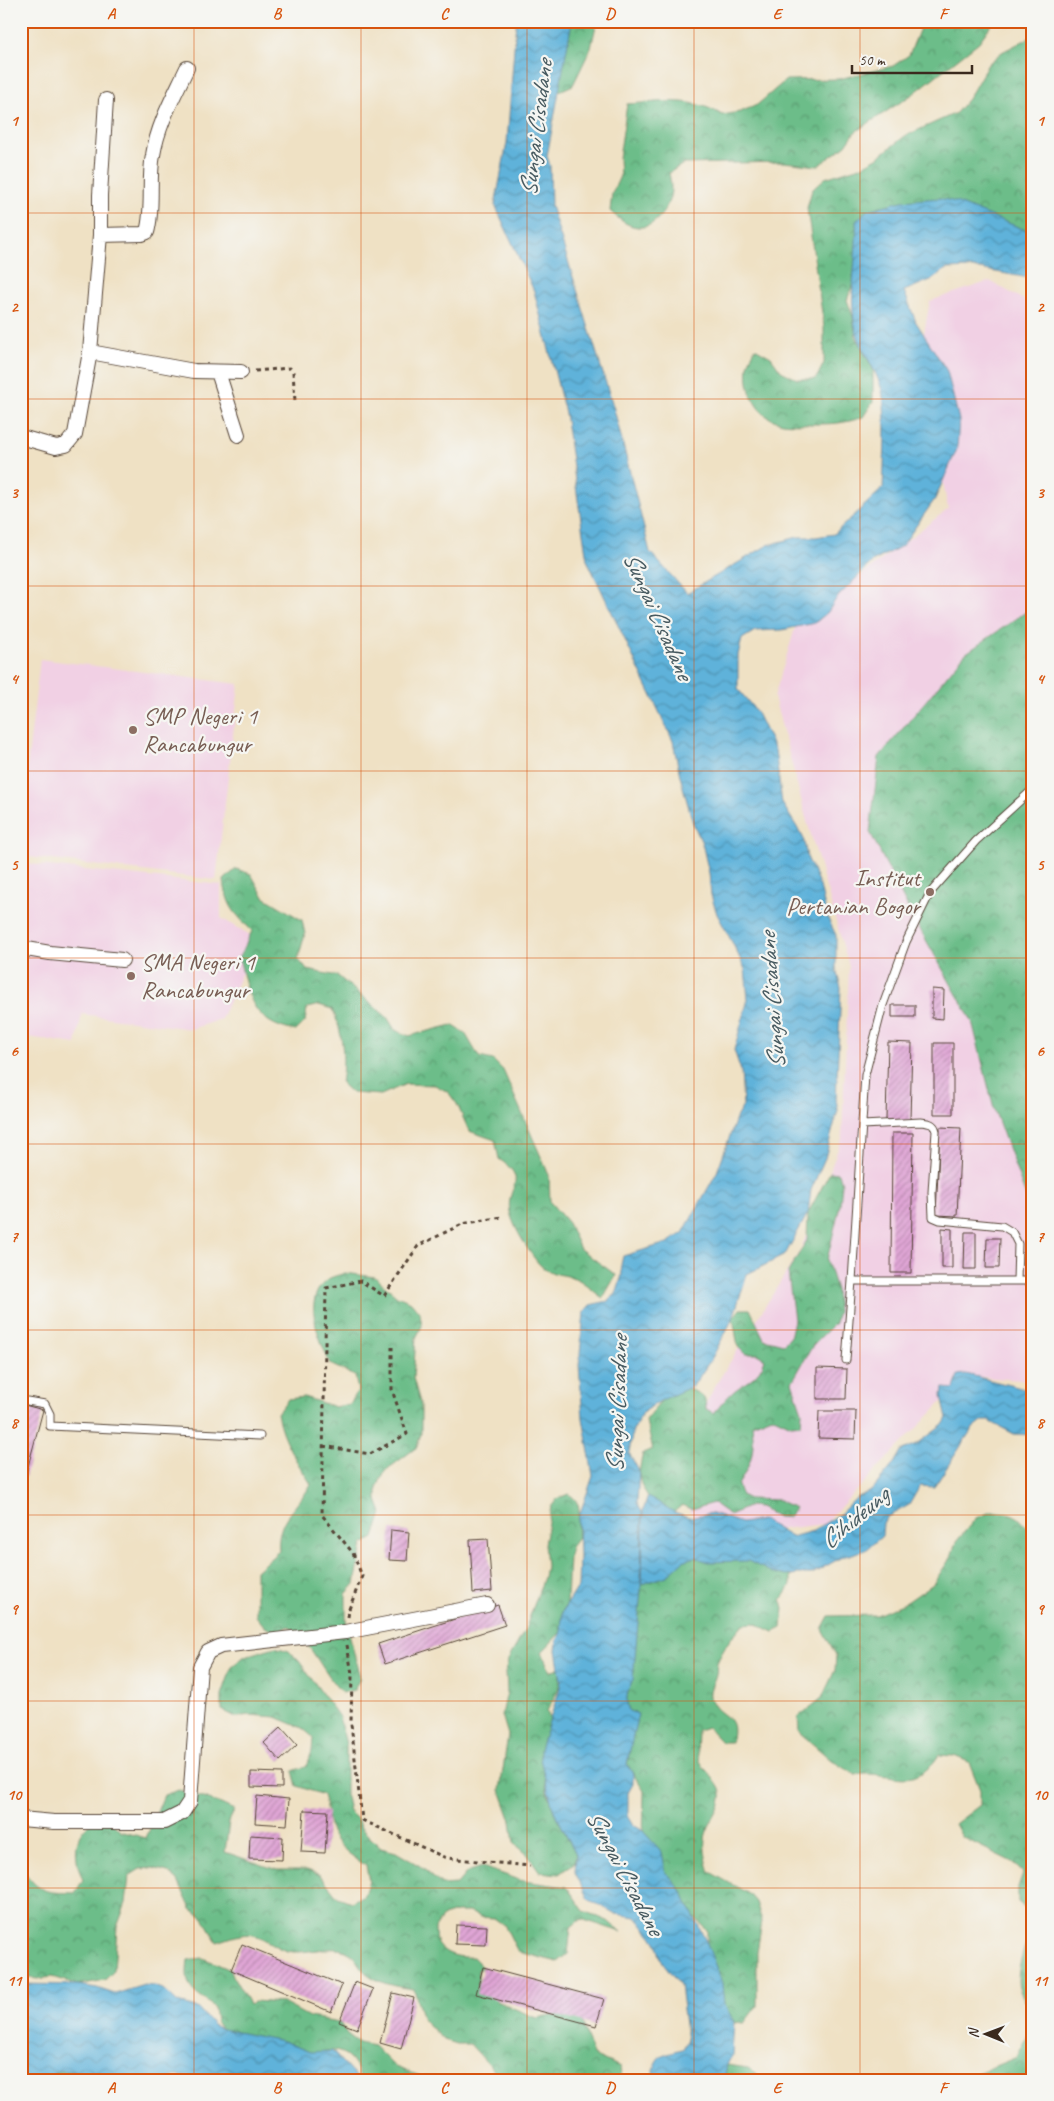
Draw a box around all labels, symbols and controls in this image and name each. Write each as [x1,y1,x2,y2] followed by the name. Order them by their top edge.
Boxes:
[107,4,117,24] text: A
[273,4,283,24] text: B
[440,4,450,24] text: C
[605,4,616,24] text: D
[773,4,784,24] text: E
[939,4,950,24] text: F
[852,42,972,74] scale bar
[859,51,886,70] text: 50 m
[512,55,561,198] water label: Sungai Cisadane
[10,111,19,131] text: 1
[1036,111,1045,131] text: 1
[10,297,19,317] text: 2
[1036,297,1045,317] text: 2
[10,483,19,503] text: 3
[1036,483,1045,503] text: 3
[616,547,702,688] water label: Sungai Cisadane
[10,669,19,689] text: 4
[1036,669,1045,689] text: 4
[143,701,259,759] place label: SMP Negeri 1 Rancabungur
[127,724,139,736] marker: SMP Negeri 1 Rancabungur
[11,855,20,875] text: 5
[1037,855,1046,875] text: 5
[786,863,922,921] place label: Institut Pertanian Bogor
[924,886,936,898] marker: Institut Pertanian Bogor
[751,928,793,1070] water label: Sungai Cisadane
[141,947,256,1005] place label: SMA Negeri 1 Rancabungur
[125,970,137,982] marker: SMA Negeri 1 Rancabungur
[10,1041,19,1061] text: 6
[1036,1041,1045,1061] text: 6
[10,1227,19,1247] text: 7
[1036,1227,1045,1247] text: 7
[599,1332,636,1473] water label: Sungai Cisadane
[10,1413,19,1433] text: 8
[1036,1413,1045,1433] text: 8
[814,1478,898,1556] water label: Cihideung
[10,1599,19,1619] text: 9
[1036,1599,1045,1619] text: 9
[7,1785,23,1805] text: 10
[1033,1785,1049,1805] text: 10
[579,1805,673,1944] water label: Sungai Cisadane
[7,1971,23,1991] text: 11
[1033,1971,1049,1991] text: 11
[962,2008,1012,2058] north arrow
[965,2027,982,2038] text: N
[107,2078,117,2098] text: A
[273,2078,283,2098] text: B
[440,2078,450,2098] text: C
[605,2078,616,2098] text: D
[773,2078,784,2098] text: E
[939,2078,950,2098] text: F

